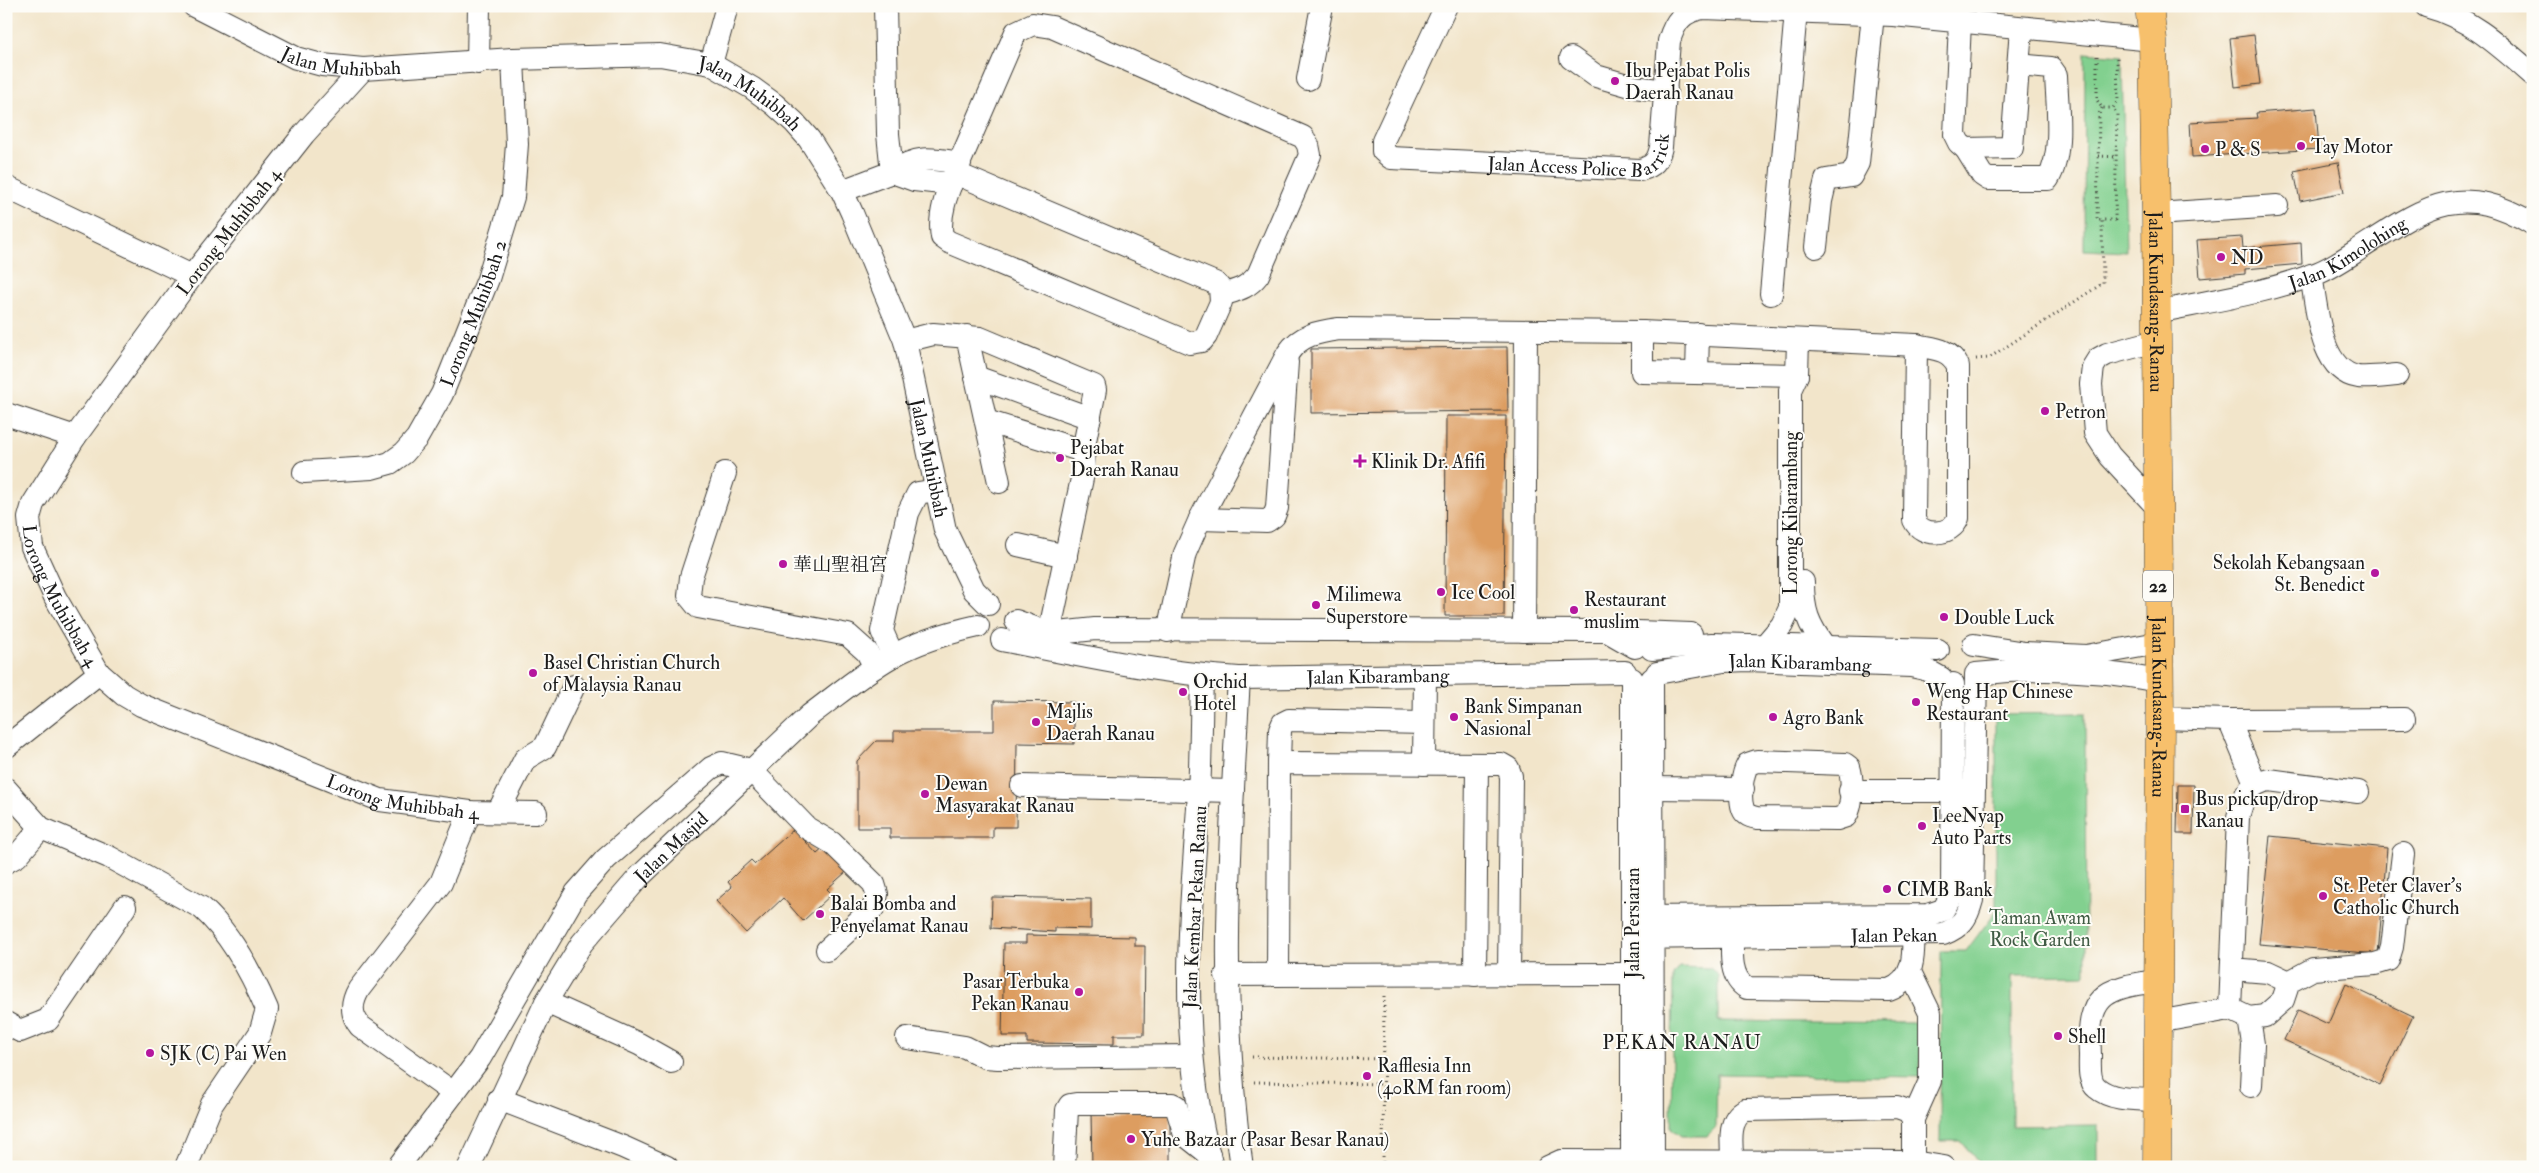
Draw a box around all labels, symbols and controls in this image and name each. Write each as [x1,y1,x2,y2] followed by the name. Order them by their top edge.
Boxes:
[276,41,402,82] street label: Jalan Muhibbah
[696,51,807,136] street label: Jalan Muhibbah
[1625,59,1750,105] place label: Ibu Pejabat Polis Daerah Ranau
[1609,75,1621,87] marker: Ibu Pejabat Polis Daerah Ranau
[1486,133,1675,183] street label: Jalan Access Police Barrick
[2311,135,2392,159] place label: Tay Motor
[2215,138,2261,162] place label: P & S
[2295,140,2307,152] marker: Tay Motor
[2199,143,2211,155] marker: P & S
[171,162,287,300] street label: Lorong Muhibbah 4
[2143,210,2168,393] street label: Jalan Kundasang-Ranau
[2285,211,2412,296] street label: Jalan Kimolohing
[435,237,512,391] street label: Lorong Muhibbah 2
[2231,246,2264,270] place label: ND
[2215,251,2227,263] marker: ND
[904,396,953,520] street label: Jalan Muhibbah
[2055,400,2106,424] place label: Petron
[2039,405,2051,417] marker: Petron
[1779,431,1803,595] street label: Lorong Kibarambang
[1070,436,1179,482] place label: Pejabat Daerah Ranau
[1371,450,1485,474] place label: Klinik Dr. Afifi
[1054,452,1066,464] marker: Pejabat Daerah Ranau
[1353,454,1367,468] marker: Klinik Dr. Afifi
[17,524,104,672] street label: Lorong Muhibbah 4
[2213,551,2365,597] place label: Sekolah Kebangsaan St. Benedict
[793,553,888,577] place label: 華山聖祖宮
[777,558,789,570] marker: 華山聖祖宮
[2369,567,2381,579] marker: Sekolah Kebangsaan St. Benedict
[2143,570,2173,602] road number: 22
[1451,581,1515,605] place label: Ice Cool
[1326,583,1408,630] place label: Milimewa Superstore
[1435,586,1447,598] marker: Ice Cool
[1584,588,1666,634] place label: Restaurant muslim
[1310,599,1322,611] marker: Milimewa Superstore
[1568,604,1580,616] marker: Restaurant muslim
[1954,606,2055,630] place label: Double Luck
[1938,611,1950,623] marker: Double Luck
[2146,615,2171,798] street label: Jalan Kundasang-Ranau
[1727,649,1872,678] street label: Jalan Kibarambang
[543,651,720,697] place label: Basel Christian Church of Malaysia Ranau
[1305,664,1450,690] street label: Jalan Kibarambang
[527,667,539,679] marker: Basel Christian Church of Malaysia Ranau
[1193,670,1248,716] place label: Orchid Hotel
[1925,680,2073,726] place label: Weng Hap Chinese Restaurant
[1177,686,1189,698] marker: Orchid Hotel
[1464,695,1582,741] place label: Bank Simpanan Nasional
[1910,696,1922,708] marker: Weng Hap Chinese Restaurant
[1046,700,1155,746] place label: Majlis Daerah Ranau
[1782,706,1864,730] place label: Agro Bank
[1448,711,1460,723] marker: Bank Simpanan Nasional
[1767,711,1779,723] marker: Agro Bank
[1030,716,1042,728] marker: Majlis Daerah Ranau
[323,769,480,825] street label: Lorong Muhibbah 4
[935,772,1075,818] place label: Dewan Masyarakat Ranau
[2195,787,2318,833] place label: Bus pickup/drop Ranau
[919,788,931,800] marker: Dewan Masyarakat Ranau
[2179,803,2191,815] marker: Bus pickup/drop Ranau
[1931,804,2011,850] place label: LeeNyap Auto Parts
[1178,805,1212,1010] street label: Jalan Kembar Pekan Ranau
[629,807,714,889] street label: Jalan Masjid
[1916,820,1928,832] marker: LeeNyap Auto Parts
[1621,867,1645,980] street label: Jalan Persiaran
[2333,874,2462,920] place label: St. Peter Claver's Catholic Church
[1897,878,1993,902] place label: CIMB Bank
[1881,883,1893,895] marker: CIMB Bank
[2317,890,2329,902] marker: St. Peter Claver's Catholic Church
[830,892,969,938] place label: Balai Bomba and Penyelamat Ranau
[1989,906,2091,952] park label: Taman Awam Rock Garden
[814,908,826,920] marker: Balai Bomba and Penyelamat Ranau
[1849,923,1938,948] street label: Jalan Pekan
[963,970,1069,1016] place label: Pasar Terbuka Pekan Ranau
[1073,986,1085,998] marker: Pasar Terbuka Pekan Ranau
[2068,1025,2106,1049] place label: Shell
[1602,1030,1762,1055] district label: PEKAN RANAU
[2052,1030,2064,1042] marker: Shell
[160,1042,287,1066] place label: SJK (C) Pai Wen
[144,1047,156,1059] marker: SJK (C) Pai Wen
[1377,1054,1511,1100] place label: Rafflesia Inn (40RM fan room)
[1361,1070,1373,1082] marker: Rafflesia Inn (40RM fan room)
[1141,1128,1389,1152] place label: Yuhe Bazaar (Pasar Besar Ranau)
[1125,1133,1137,1145] marker: Yuhe Bazaar (Pasar Besar Ranau)

